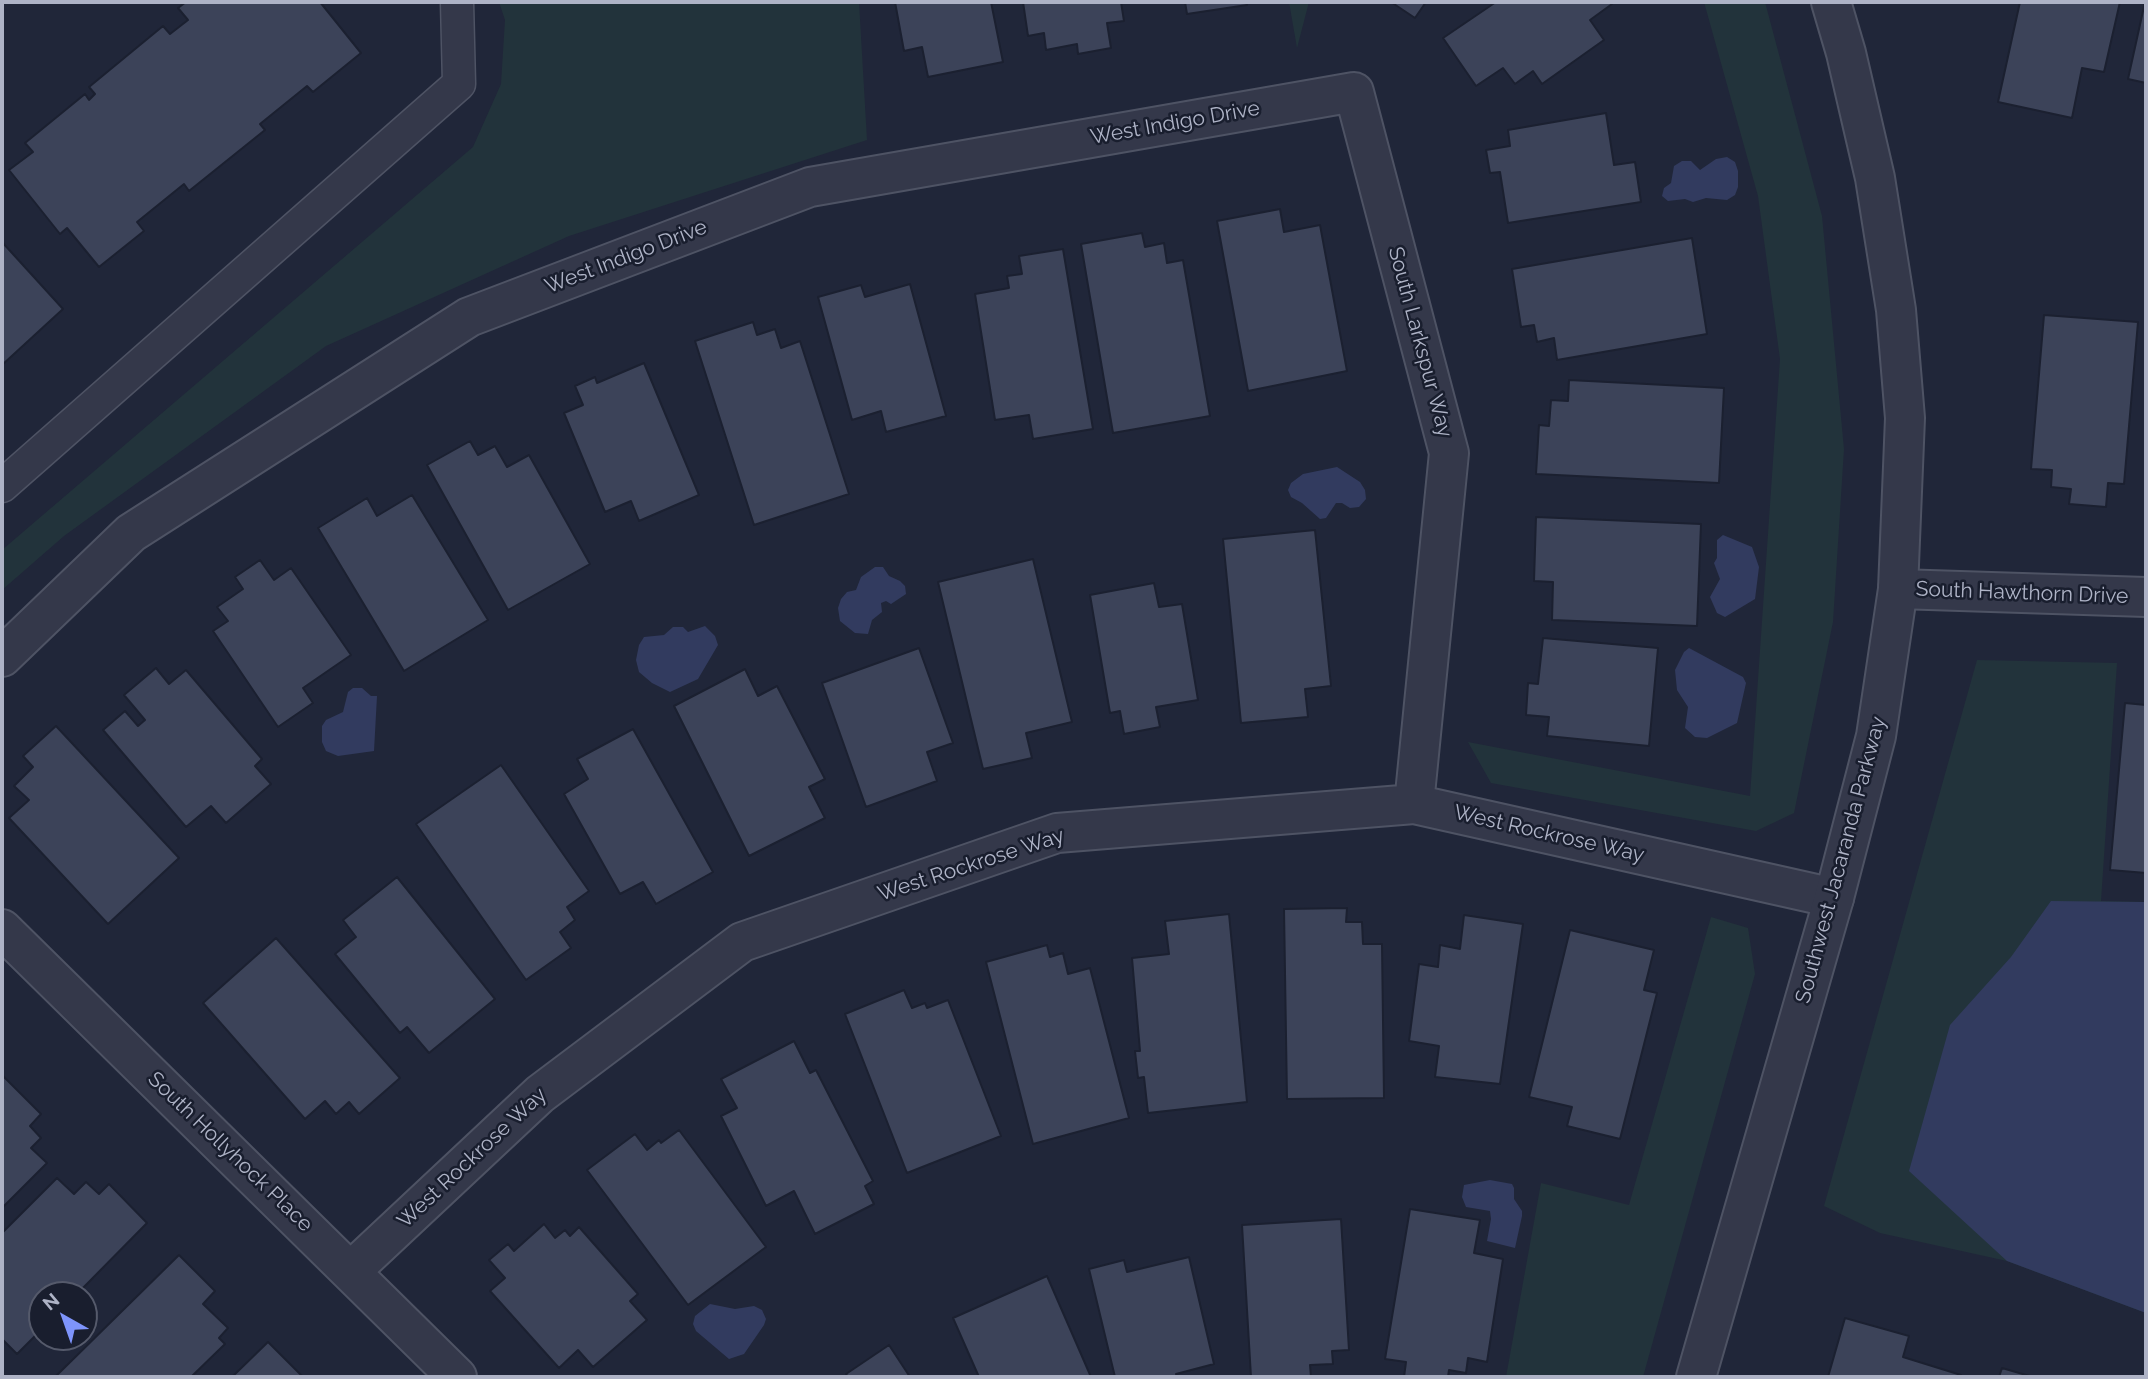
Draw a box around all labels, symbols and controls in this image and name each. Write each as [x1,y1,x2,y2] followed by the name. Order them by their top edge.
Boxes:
[1088,96,1262,150] street label: West Indigo Drive
[541,215,711,299] street label: West Indigo Drive
[1382,244,1458,440] street label: South Larkspur Way
[1915,577,2129,609] street label: South Hawthorn Drive
[1791,714,1891,1006] street label: Southwest Jacaranda Parkway
[1451,800,1647,868] street label: West Rockrose Way
[875,823,1067,907] street label: West Rockrose Way
[142,1067,318,1237] street label: South Hollyhock Place
[392,1082,552,1234] street label: West Rockrose Way
[28,1281,98,1351] north arrow
[38,1288,63,1315] text: N

